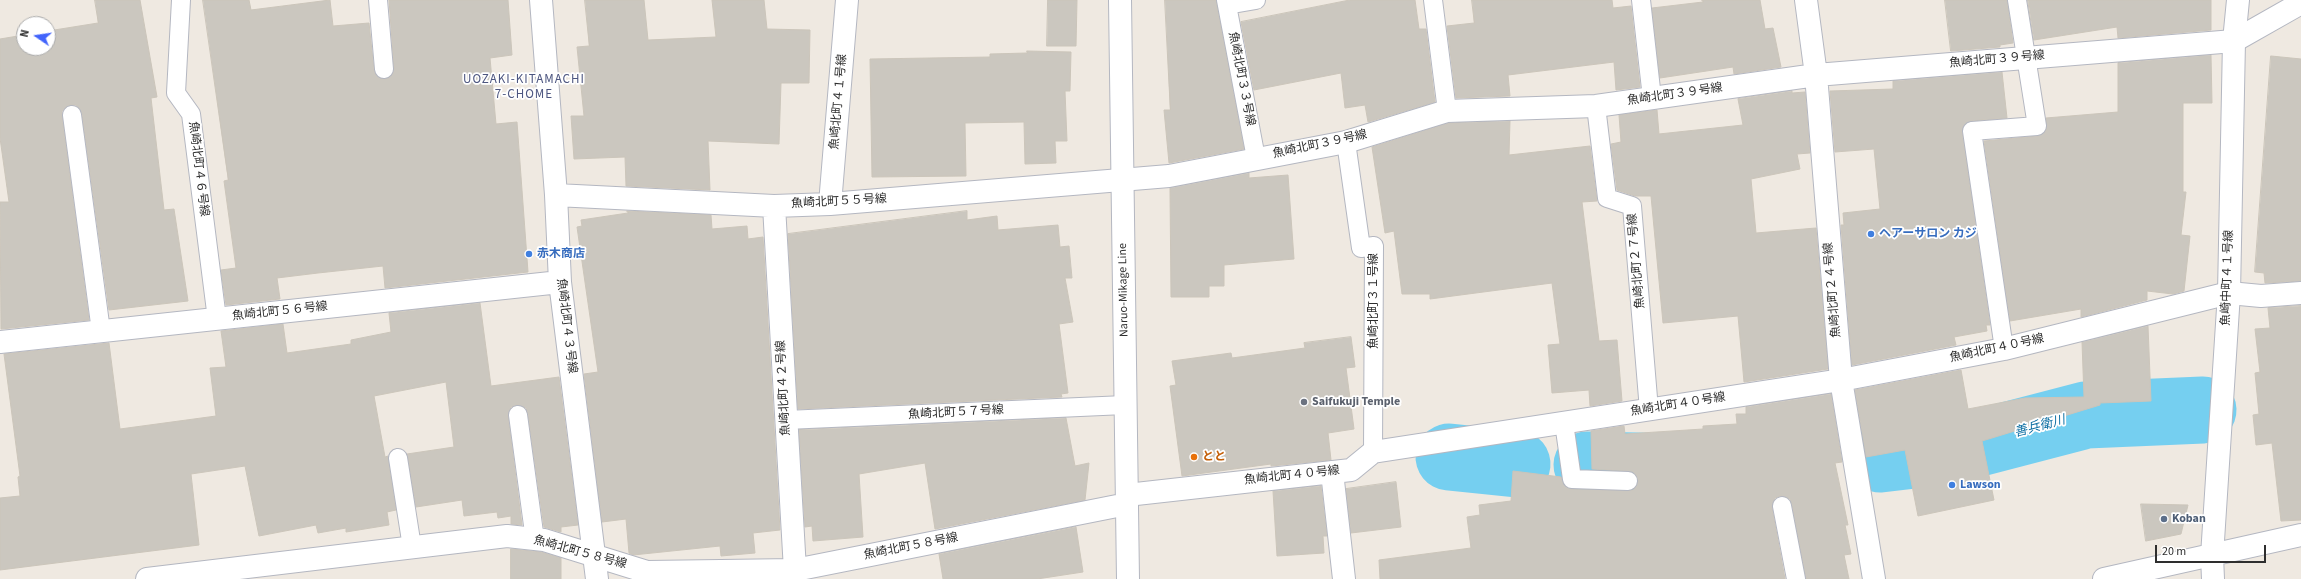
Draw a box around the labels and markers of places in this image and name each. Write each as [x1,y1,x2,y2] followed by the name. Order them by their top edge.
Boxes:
[1879,227,1977,241] place label: ヘアーサロン カジ
[1866,229,1876,239] marker: ヘアーサロン カジ
[537,247,585,261] place label: 赤木商店
[524,249,534,259] marker: 赤木商店
[1312,395,1400,409] place label: Saifukuji Temple
[1299,397,1309,407] marker: Saifukuji Temple
[1202,450,1226,464] place label: とと
[1189,452,1199,462] marker: とと
[1960,478,2001,492] place label: Lawson
[1947,480,1957,490] marker: Lawson
[2172,512,2206,526] place label: Koban
[2159,514,2169,524] marker: Koban

